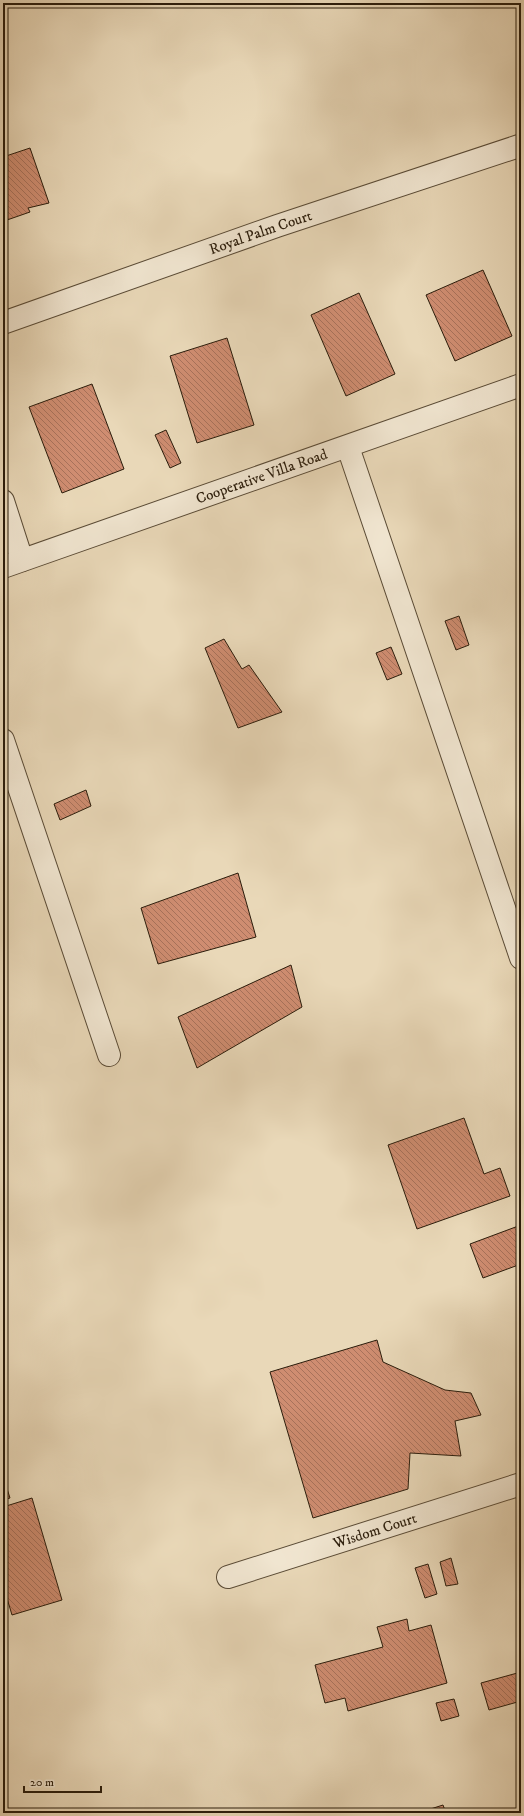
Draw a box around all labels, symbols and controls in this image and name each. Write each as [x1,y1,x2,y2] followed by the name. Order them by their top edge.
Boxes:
[207,206,315,259] street label: Royal Palm Court
[193,445,330,508] street label: Cooperative Villa Road
[330,1509,419,1553] street label: Wisdom Court
[24,1768,101,1794] scale bar
[30,1775,54,1790] text: 20 m

